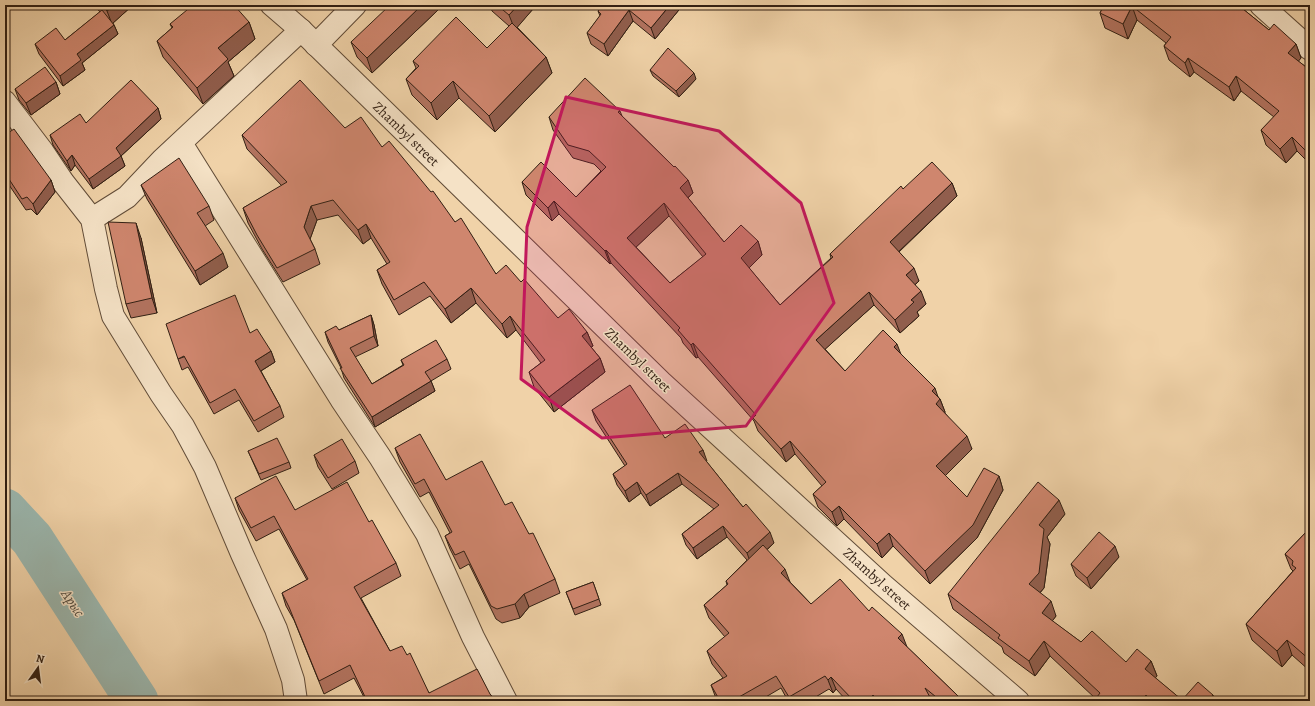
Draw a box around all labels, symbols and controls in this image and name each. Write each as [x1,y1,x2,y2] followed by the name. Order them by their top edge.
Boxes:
[369,97,444,171] street label: Zhambyl street
[601,323,676,397] street label: Zhambyl street
[839,543,915,615] street label: Zhambyl street
[56,584,90,621] water label: Арыс
[18,648,58,688] north arrow
[35,651,46,667] text: N

